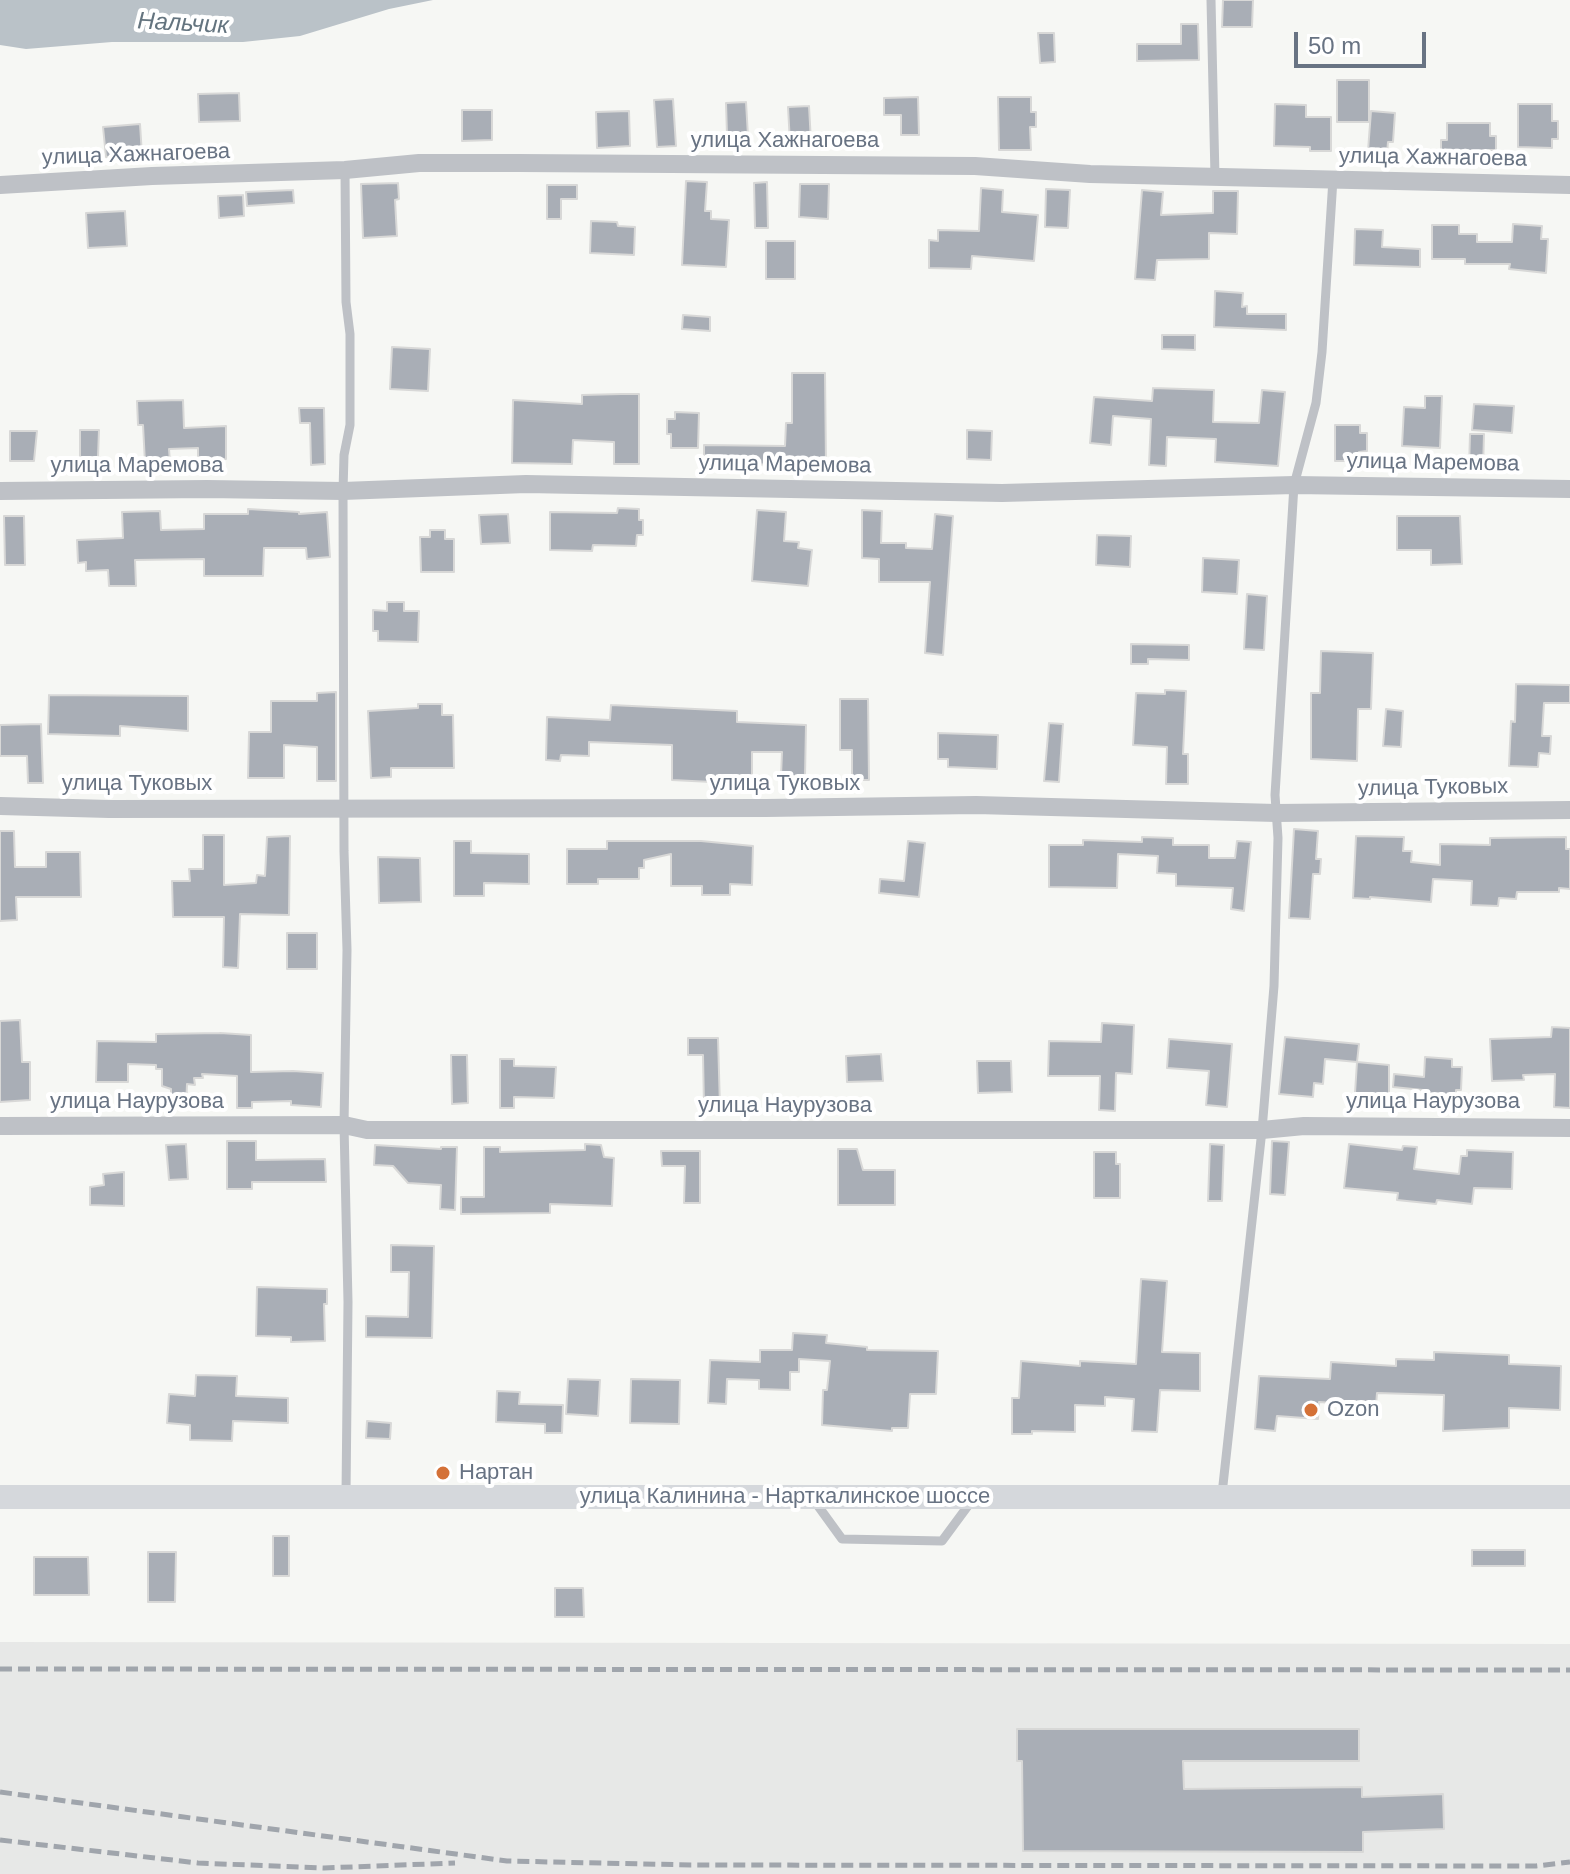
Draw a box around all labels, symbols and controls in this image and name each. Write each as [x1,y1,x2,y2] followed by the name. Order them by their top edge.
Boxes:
[137,7,229,41] water label: Нальчик
[1298,16,1430,66] scale bar
[1308,32,1361,59] text: 50 m
[691,128,879,154] street label: улица Хажнагоева
[41,139,231,171] street label: улица Хажнагоева
[1339,143,1527,173] street label: улица Хажнагоева
[1346,448,1520,478] street label: улица Маремова
[698,450,872,480] street label: улица Маремова
[51,453,223,479] street label: улица Маремова
[62,771,212,797] street label: улица Туковых
[710,771,860,797] street label: улица Туковых
[1358,773,1508,803] street label: улица Туковых
[50,1089,224,1115] street label: улица Наурузова
[1346,1089,1520,1115] street label: улица Наурузова
[698,1093,872,1119] street label: улица Наурузова
[1327,1397,1380,1423] place label: Ozon
[1302,1401,1320,1419] marker: Ozon
[459,1460,533,1486] place label: Нартан
[434,1464,452,1482] marker: Нартан
[580,1484,990,1510] street label: улица Калинина - Нарткалинское шоссе

